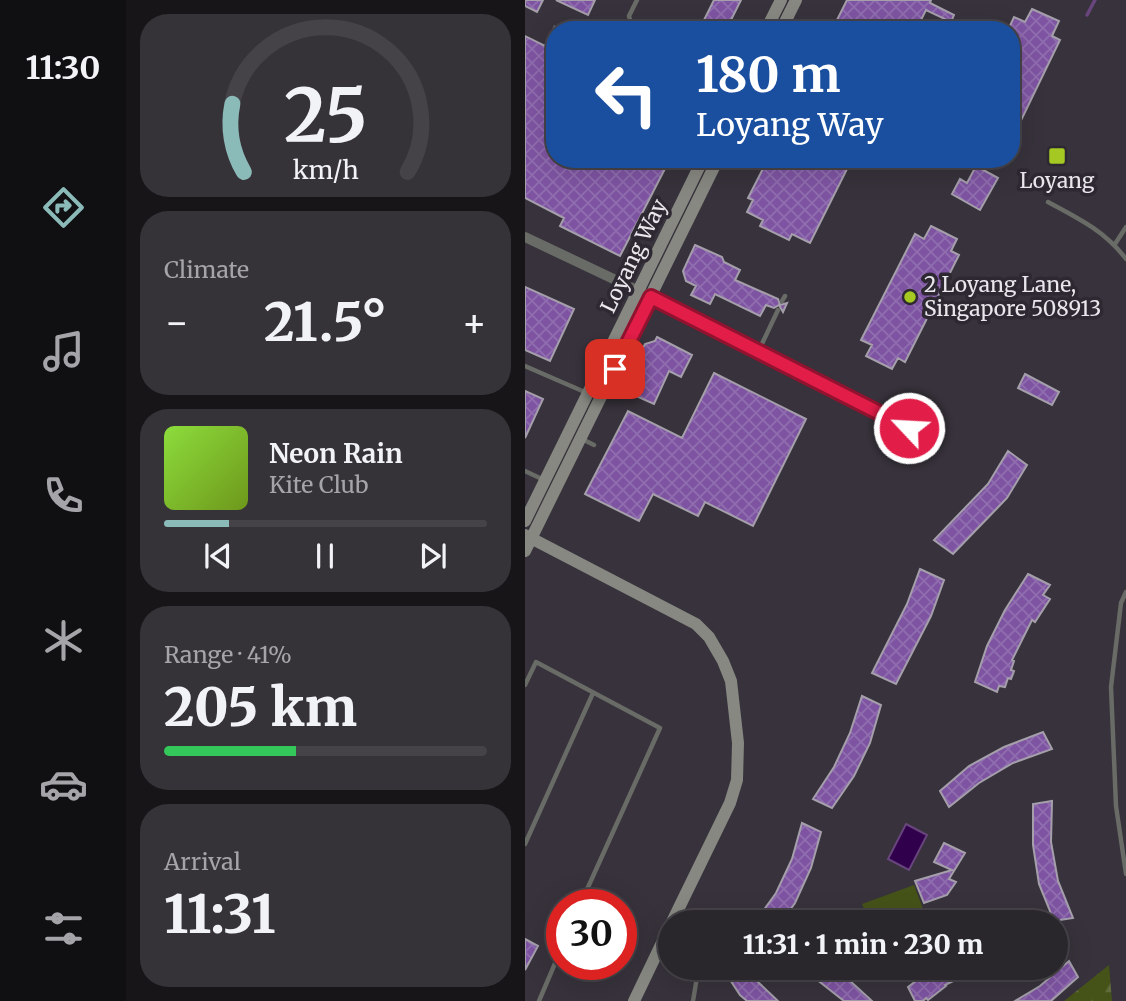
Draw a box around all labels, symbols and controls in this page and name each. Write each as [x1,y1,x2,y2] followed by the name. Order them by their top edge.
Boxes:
[696,44,841,105] text: 180 m
[25,48,101,88] text: 11:30
[581,49,672,140] icon: left
[284,70,367,162] text: 25
[696,105,884,145] text: Loyang Way
[1047,146,1067,166] marker: Loyang
[292,154,359,186] text: km/h
[1020,167,1095,194] place label: Loyang
[39,183,88,232] icon: directions
[594,194,673,317] street label: Loyang Way
[164,255,249,284] text: Climate
[924,271,1101,322] place label: 2 Loyang Lane, Singapore 508913
[902,289,918,305] marker: 2 Loyang Lane, Singapore 508913
[264,290,387,355] text: 21.5°
[164,299,189,346] text: −
[462,299,487,346] text: +
[39,327,88,376] icon: music
[585,339,645,399] pin
[596,350,634,388] icon: arrive
[872,391,946,465] position arrow
[269,437,403,470] text: Neon Rain
[269,470,368,499] text: Kite Club
[39,471,88,520] icon: phone
[199,537,237,575] icon: previous
[306,537,344,575] icon: pause
[414,537,452,575] icon: next
[39,616,88,665] icon: climate
[164,640,292,669] text: Range · 41%
[164,675,357,740] text: 205 km
[39,760,88,809] icon: car
[164,847,241,876] text: Arrival
[164,882,276,947] text: 11:31
[546,889,637,980] speed limit sign: 30
[39,904,88,953] icon: filters
[743,928,983,961] text: 11:31 · 1 min · 230 m

